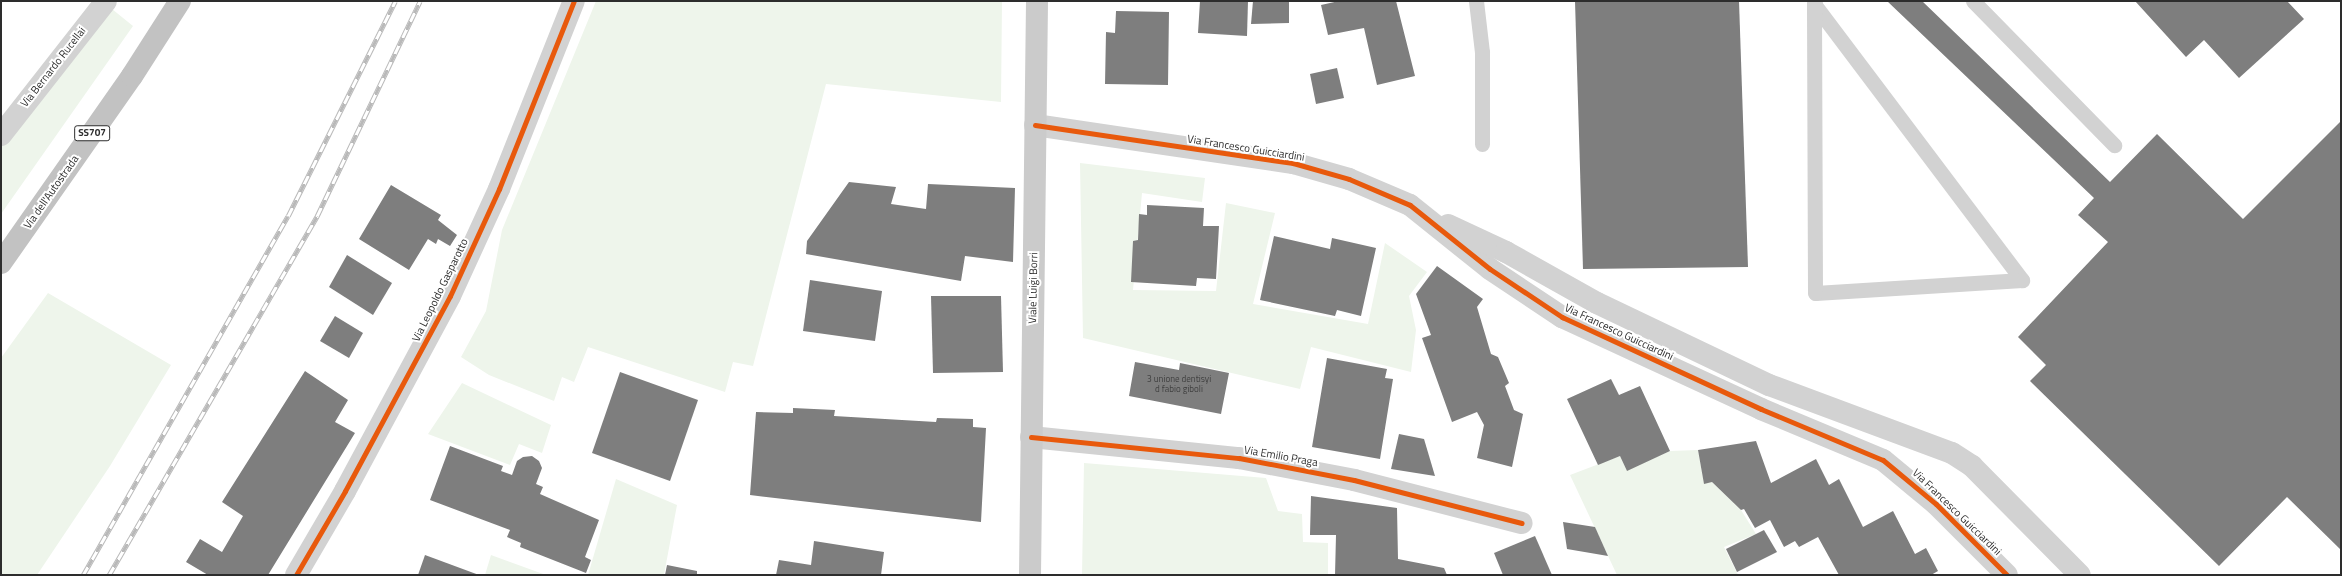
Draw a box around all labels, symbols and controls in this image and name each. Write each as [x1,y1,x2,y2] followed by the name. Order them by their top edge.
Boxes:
[18,24,88,110] street label: Via Bernardo Rucellai
[74,125,110,141] road number: SS707
[1186,132,1306,164] street label: Via Francesco Guicciardini
[21,153,81,231] street label: Via dell'Autostrada
[409,236,471,344] street label: Via Leopoldo Gasparotto
[1026,252,1040,324] street label: Viale Luigi Borri
[1562,301,1676,363] street label: Via Francesco Guicciardini
[1147,374,1211,395] house number: 3 unione dentisyi d fabio giboli
[1243,443,1319,469] street label: Via Emilio Praga
[1910,466,2004,558] street label: Via Francesco Guicciardini

